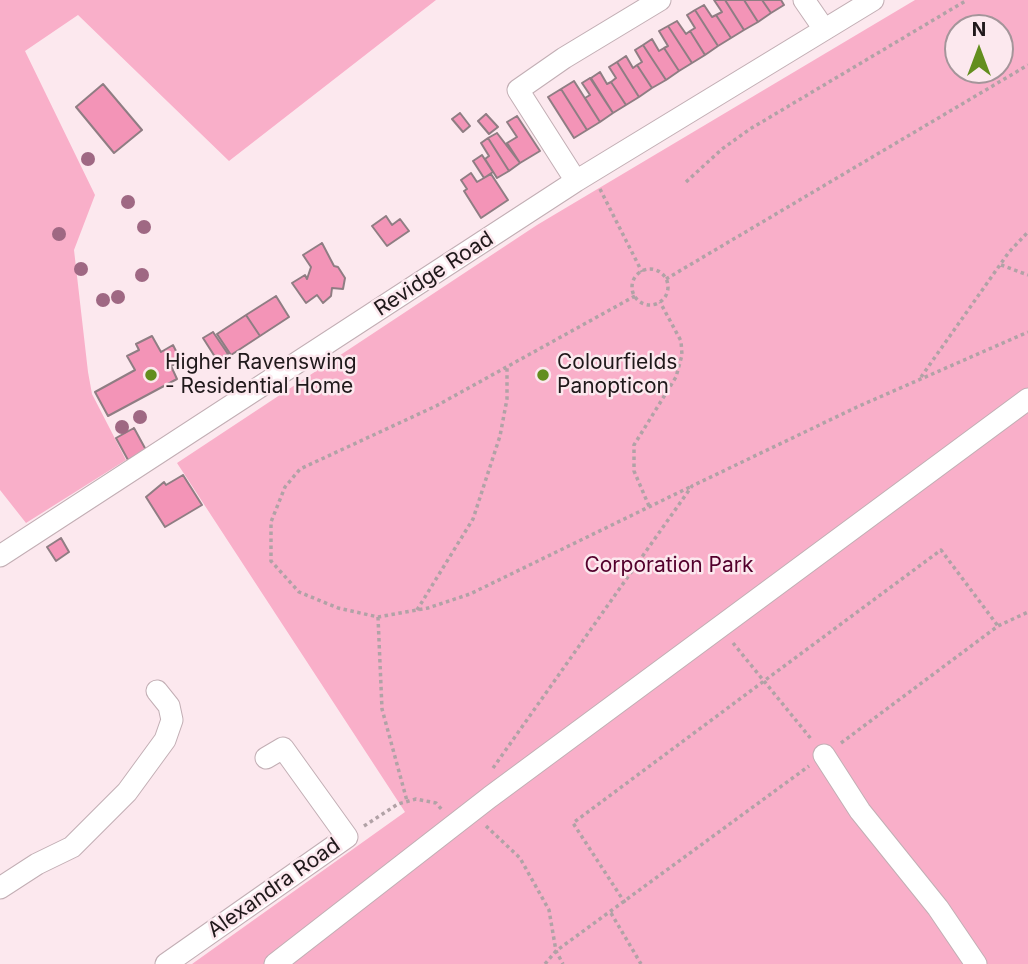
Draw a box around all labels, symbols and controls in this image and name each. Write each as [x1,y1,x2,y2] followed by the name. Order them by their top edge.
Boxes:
[944,14,1014,84] north arrow
[972,18,986,41] text: N
[370,226,498,322] street label: Revidge Road
[165,350,357,400] place label: Higher Ravenswing - Residential Home
[557,350,677,400] place label: Colourfields Panopticon
[143,367,159,383] marker: Higher Ravenswing - Residential Home
[535,367,551,383] marker: Colourfields Panopticon
[584,553,754,579] park label: Corporation Park
[203,833,345,943] street label: Alexandra Road

